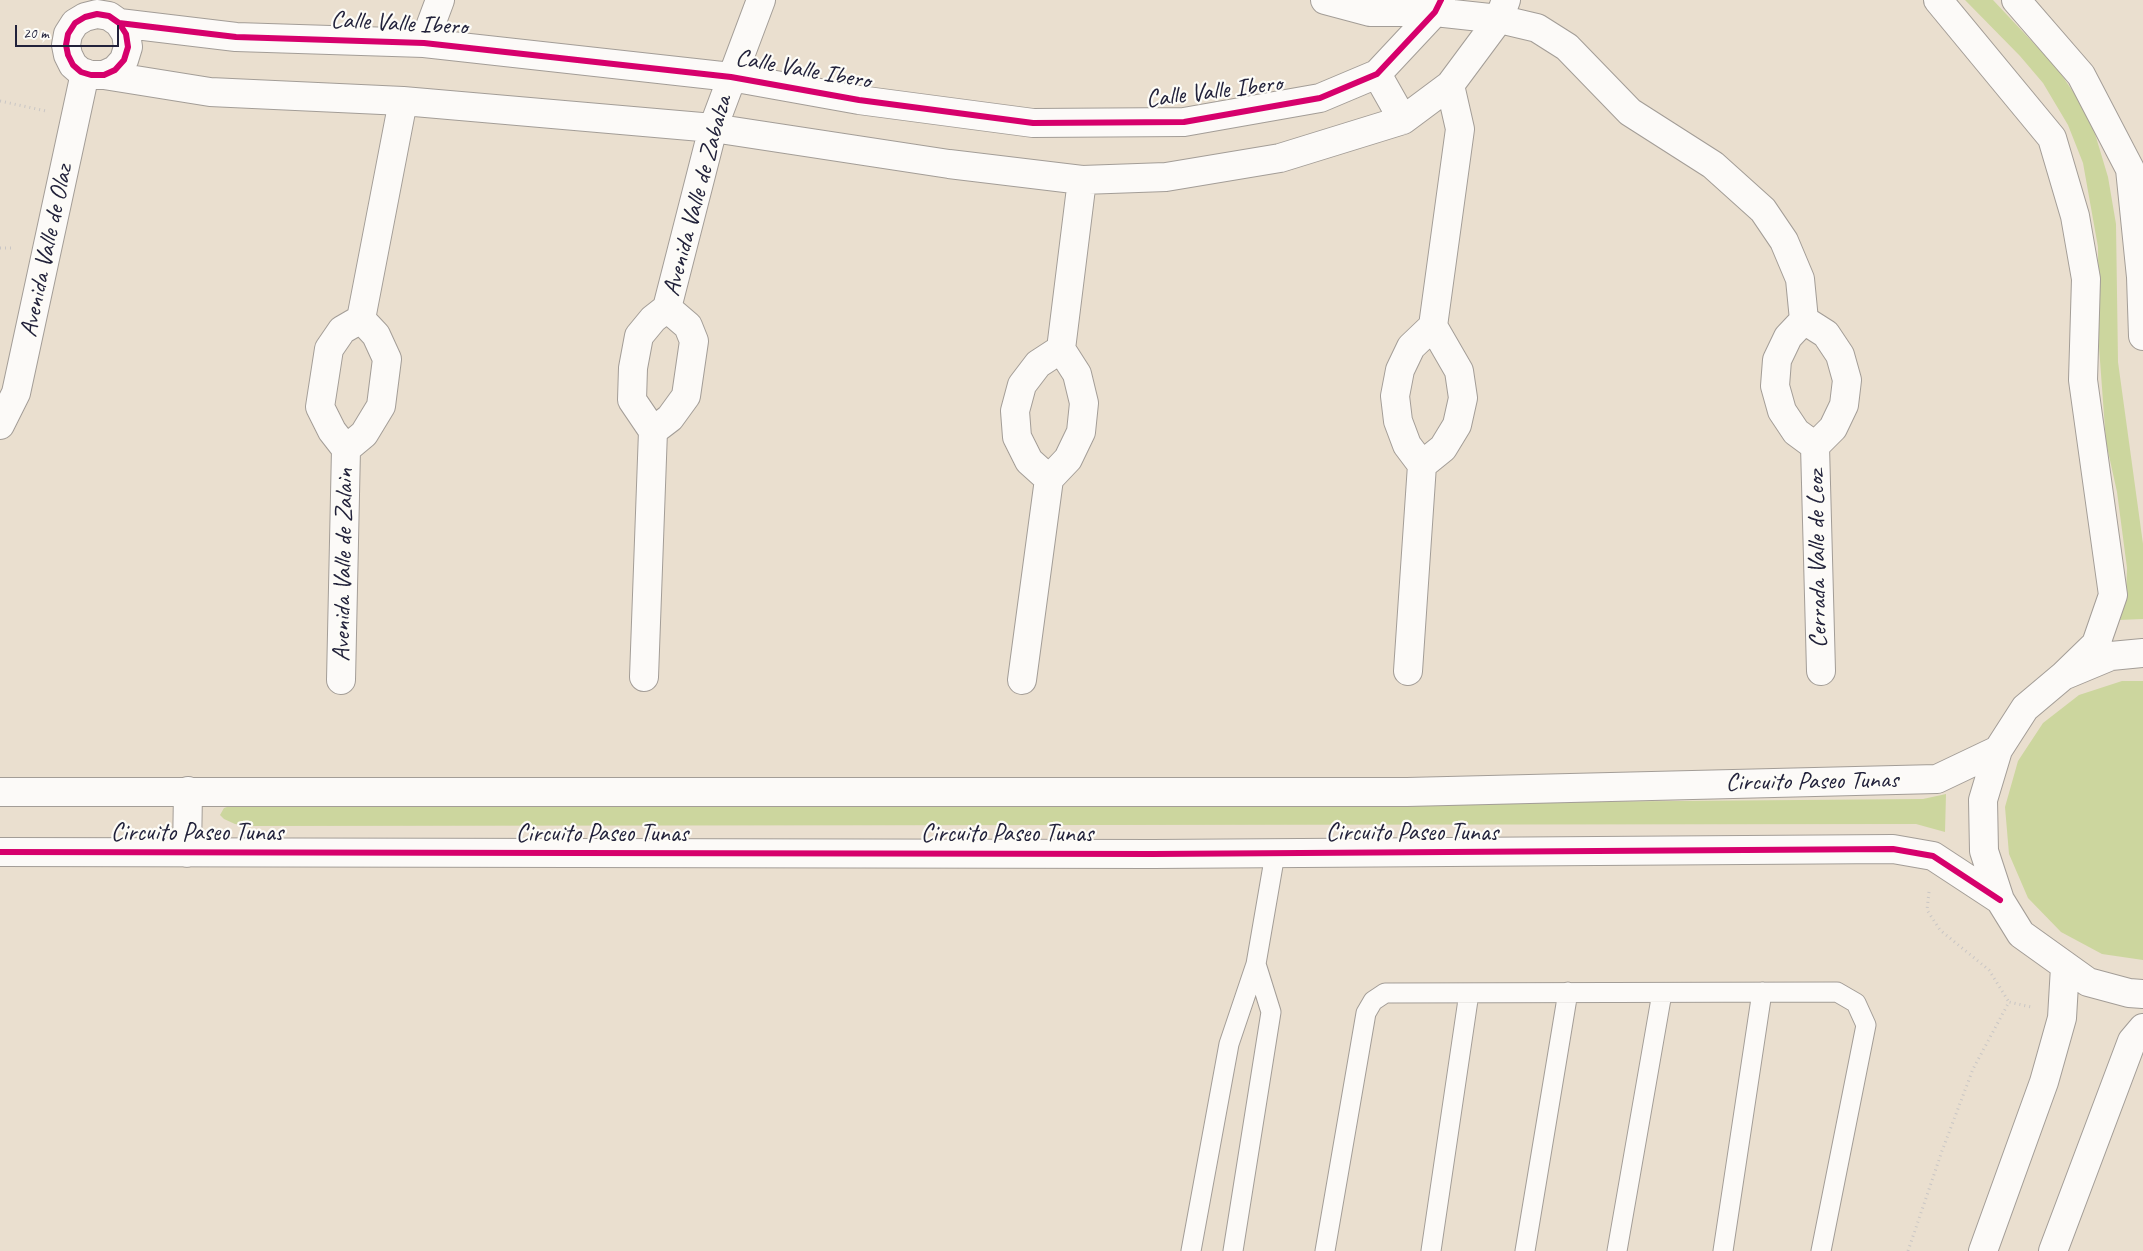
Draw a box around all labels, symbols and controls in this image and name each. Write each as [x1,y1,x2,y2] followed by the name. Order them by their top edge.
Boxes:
[330,5,468,43] street label: Calle Valle Ibero
[18,15,121,47] scale bar
[23,24,49,43] text: 20 m
[733,43,873,97] street label: Calle Valle Ibero
[1144,69,1284,115] street label: Calle Valle Ibero
[657,93,739,299] street label: Avenida Valle de Zabalza
[14,162,80,340] street label: Avenida Valle de Olaz
[327,468,361,662] street label: Avenida Valle de Zalain
[1801,470,1835,648] street label: Cerrada Valle de Leoz
[1725,765,1899,799] street label: Circuito Paseo Tunas
[111,818,283,848] street label: Circuito Paseo Tunas
[1326,818,1498,848] street label: Circuito Paseo Tunas
[516,819,688,849] street label: Circuito Paseo Tunas
[921,819,1093,849] street label: Circuito Paseo Tunas

